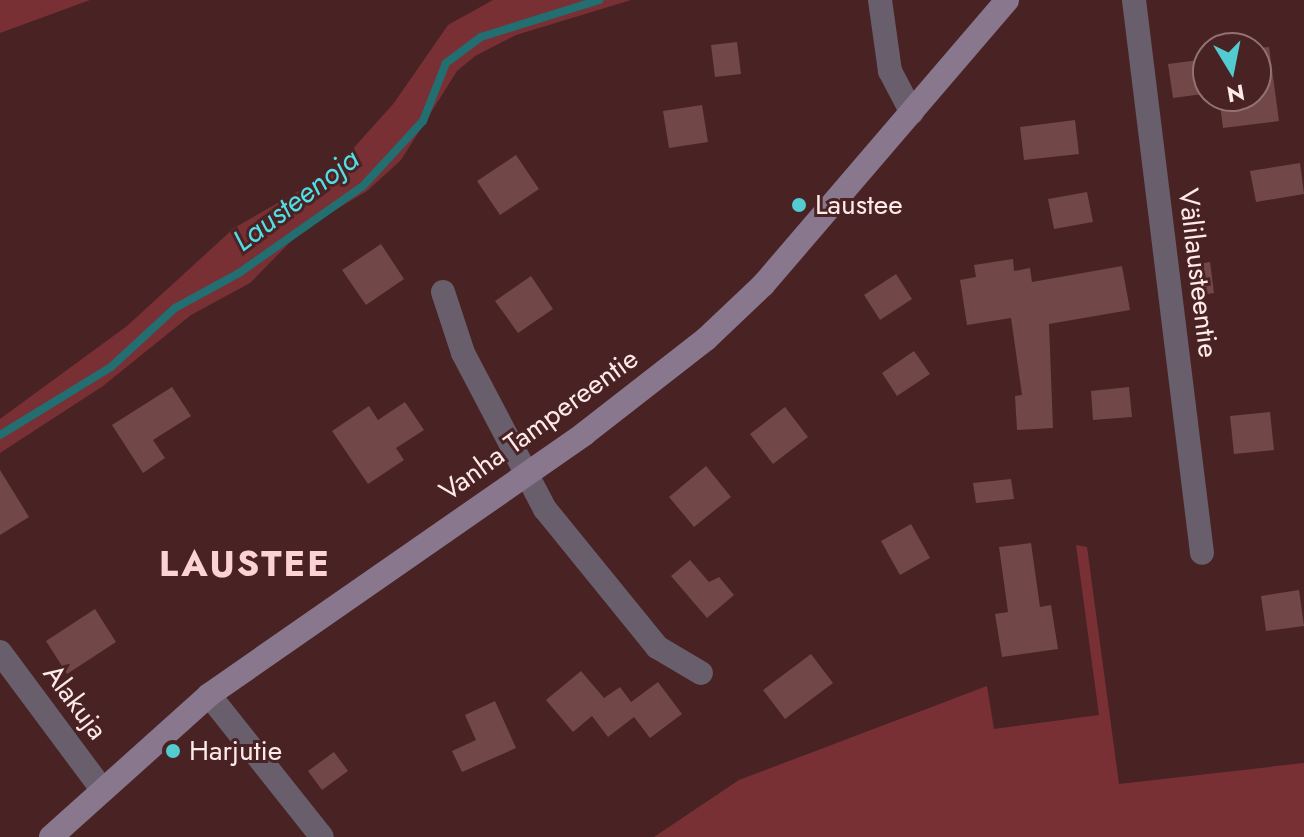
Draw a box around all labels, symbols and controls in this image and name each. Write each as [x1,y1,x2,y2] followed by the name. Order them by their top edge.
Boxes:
[1192,32,1272,112] north arrow
[1224,76,1247,111] text: N
[226,141,366,259] water label: Lausteenoja
[1171,186,1225,360] street label: Välilausteentie
[815,188,903,222] place label: Laustee
[790,196,808,214] marker: Laustee
[433,342,645,508] street label: Vanha Tampereentie
[159,542,331,586] district label: LAUSTEE
[36,658,114,746] street label: Alakuja
[189,734,282,768] place label: Harjutie
[164,742,182,760] marker: Harjutie

